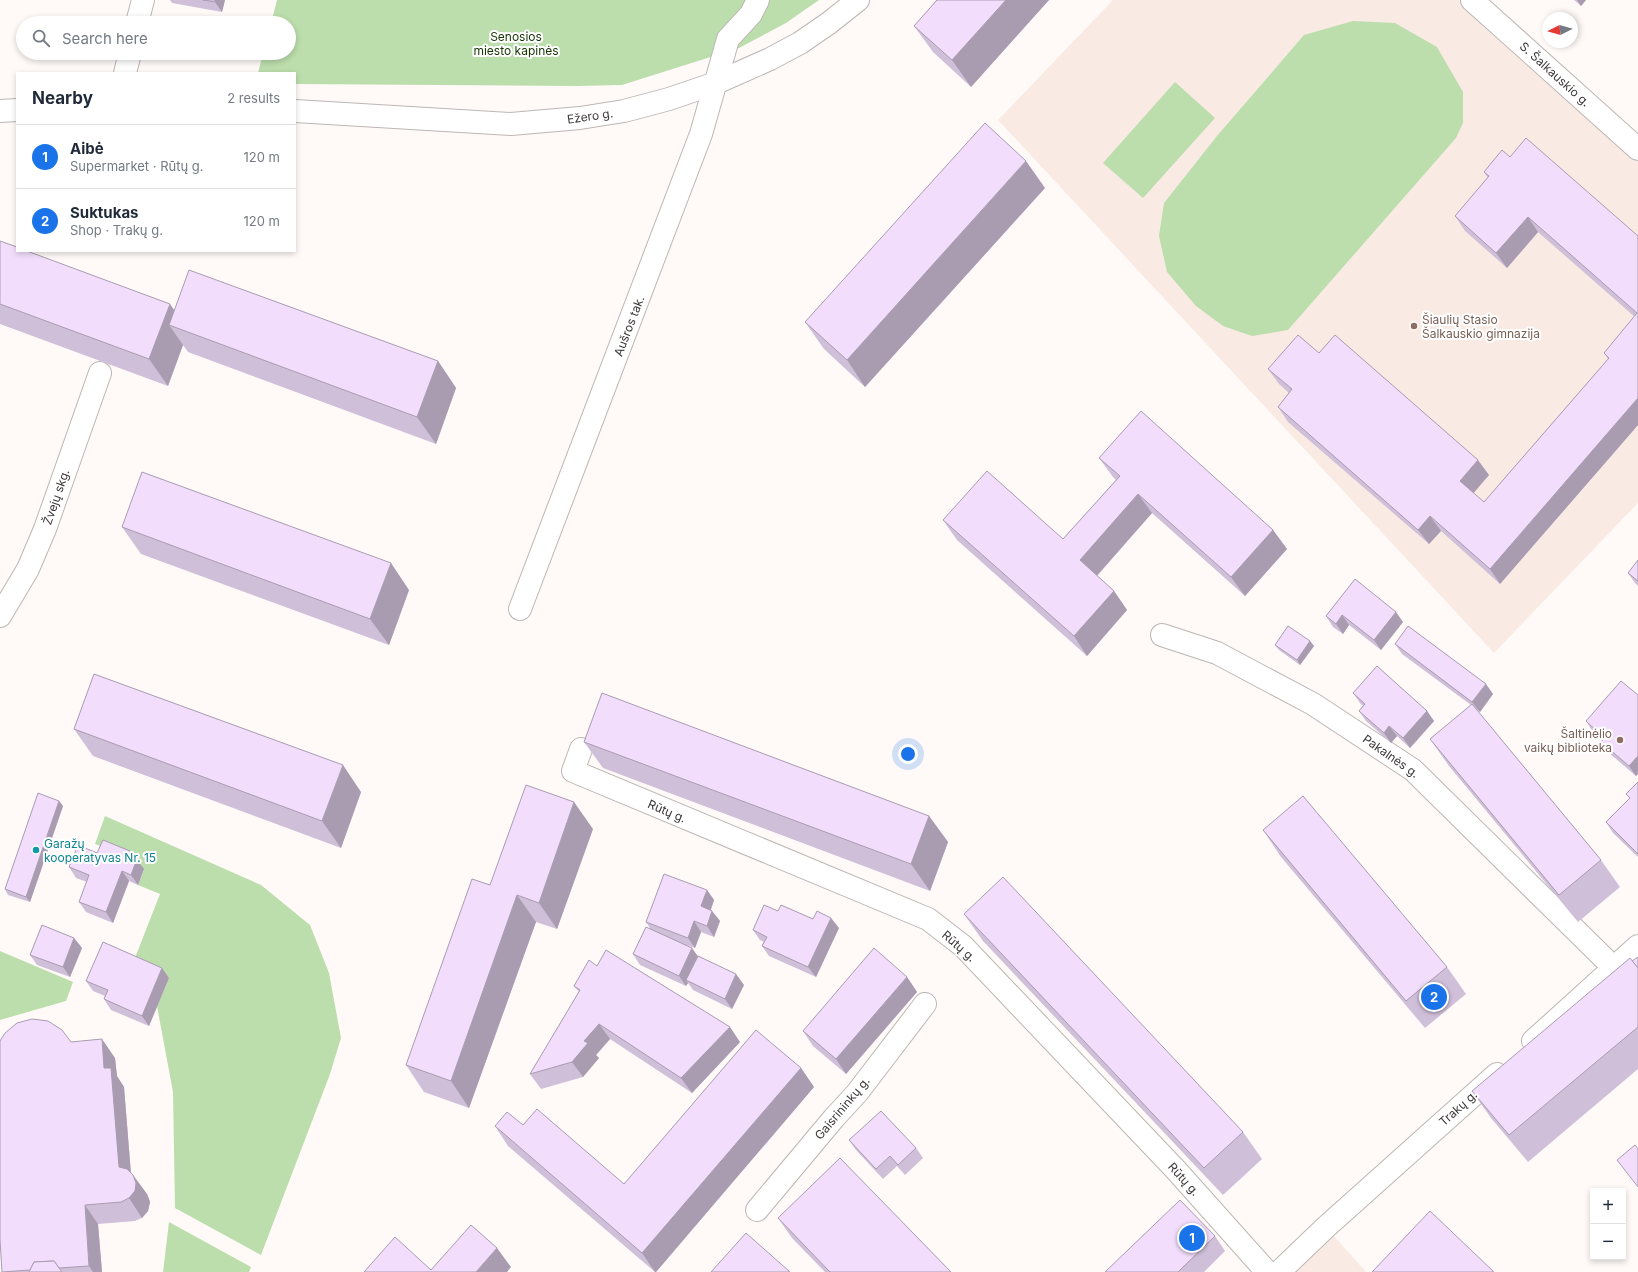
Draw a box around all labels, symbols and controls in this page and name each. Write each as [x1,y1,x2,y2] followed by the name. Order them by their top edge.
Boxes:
[1542,12,1578,48] north arrow
[16,16,296,60] search box
[30,27,52,49] icon: search
[62,29,148,48] text: Search here
[473,29,559,58] park label: Senosios miesto kapinės
[1517,38,1593,110] street label: S. Šalkauskio g.
[32,88,93,108] text: Nearby
[227,90,280,106] text: 2 results
[566,105,614,127] street label: Ežero g.
[70,139,104,158] text: Aibė
[42,149,48,165] text: 1
[244,149,280,165] text: 120 m
[70,158,204,174] text: Supermarket · Rūtų g.
[70,203,139,222] text: Suktukas
[41,213,49,229] text: 2
[244,213,280,229] text: 120 m
[70,222,163,238] text: Shop · Trakų g.
[611,294,647,358] street label: Aušros tak.
[1422,312,1540,341] place label: Šiaulių Stasio Šalkauskio gimnazija
[1409,321,1419,331] marker: Šiaulių Stasio Šalkauskio gimnazija
[39,467,73,527] street label: Žvejų skg.
[1524,726,1612,755] place label: Šaltinėlio vaikų biblioteka
[1360,731,1422,781] street label: Pakalnės g.
[1615,735,1625,745] marker: Šaltinėlio vaikų biblioteka
[898,744,918,764] your location
[646,796,688,826] street label: Rūtų g.
[44,836,156,865] place label: Garažų kooperatyvas Nr. 15
[31,845,41,855] marker: Garažų kooperatyvas Nr. 15
[939,927,979,965] street label: Rūtų g.
[1421,982,1447,1012] pin: 2
[811,1073,873,1143] street label: Gaisrininkų g.
[1436,1087,1480,1129] street label: Trakų g.
[1165,1159,1203,1199] street label: Rūtų g.
[1590,1188,1626,1260] map controls
[1590,1188,1626,1224] button: +
[1179,1223,1205,1253] pin: 1
[1590,1224,1626,1260] button: −

